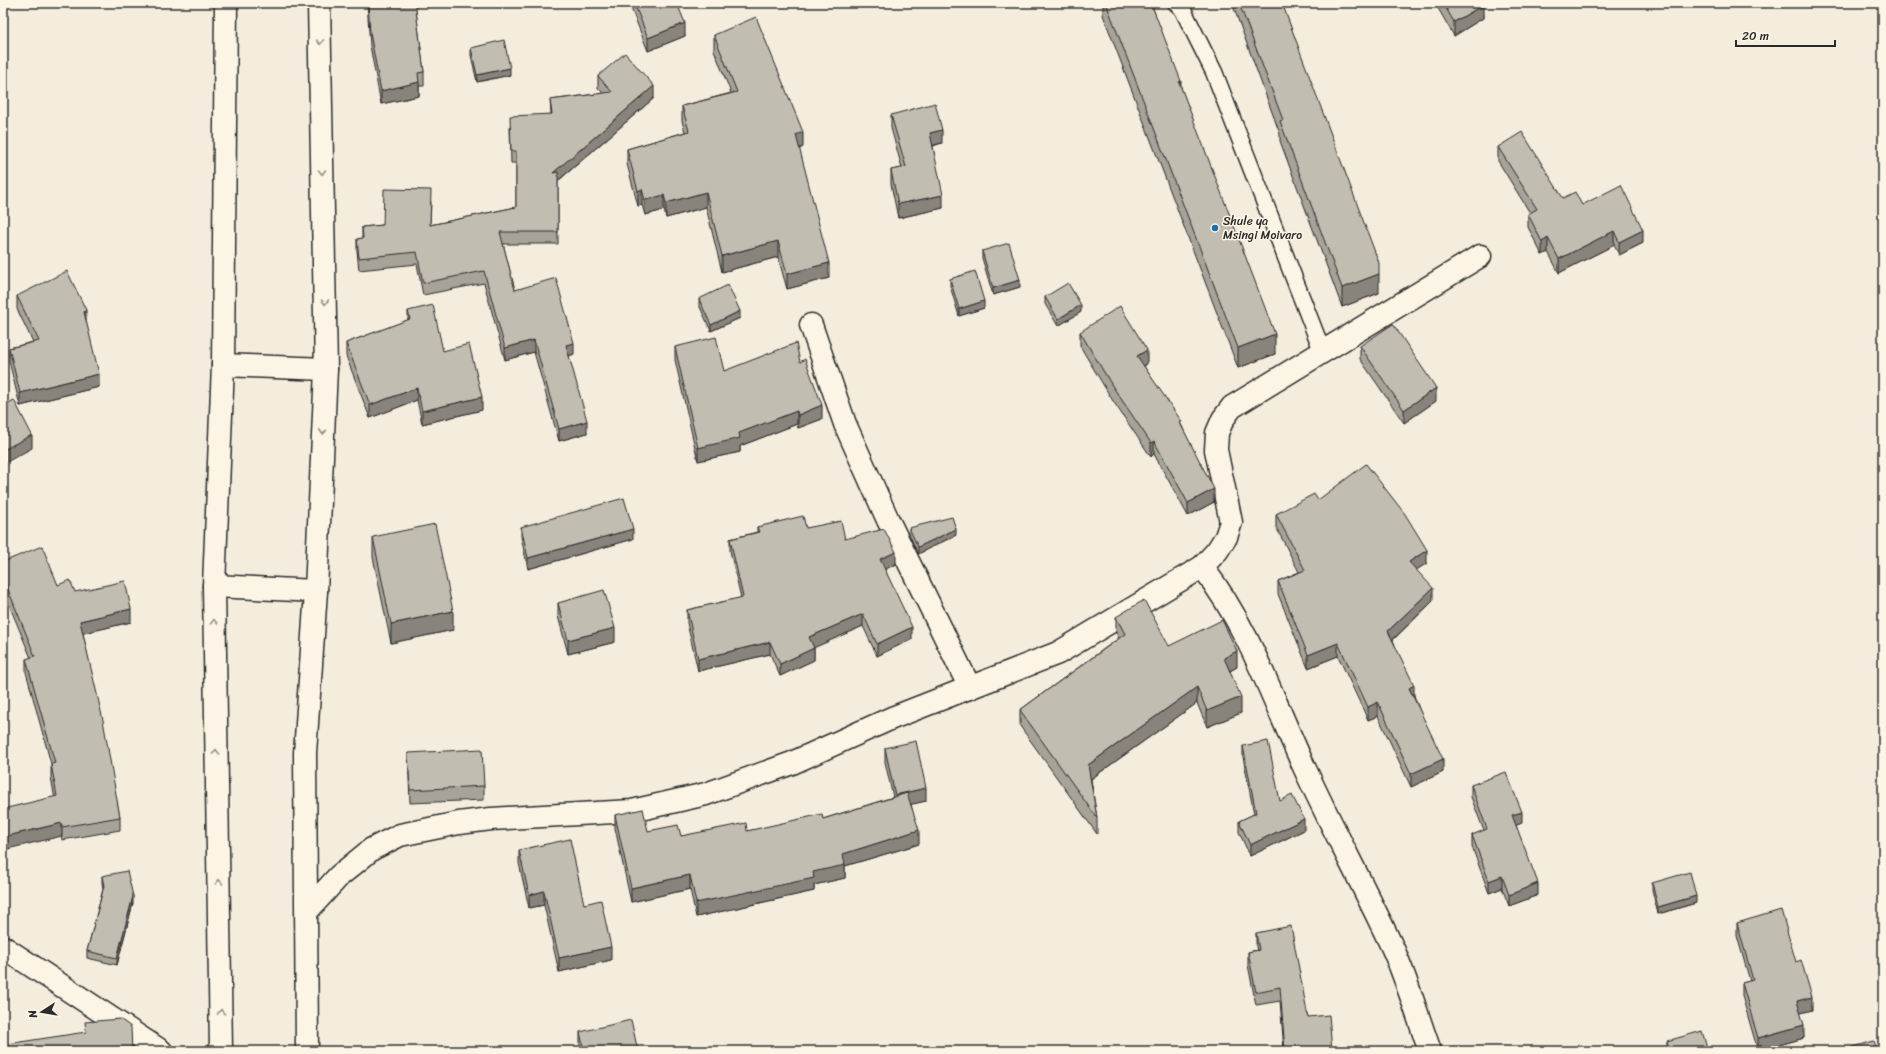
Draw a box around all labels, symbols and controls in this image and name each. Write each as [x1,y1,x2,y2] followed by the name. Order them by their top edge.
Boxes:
[1736,22,1835,48] scale bar
[1742,25,1769,47] text: 20 m
[316,39,324,45] one-way arrow
[318,169,326,175] one-way arrow
[1223,210,1302,246] place label: Shule ya Msingi Moivaro
[1210,223,1220,233] marker: Shule ya Msingi Moivaro
[321,299,329,305] one-way arrow
[319,429,328,435] one-way arrow
[210,619,218,625] one-way arrow
[212,749,221,755] one-way arrow
[215,879,223,885] one-way arrow
[22,992,62,1032] north arrow
[23,1008,43,1021] text: N
[217,1009,225,1015] one-way arrow

